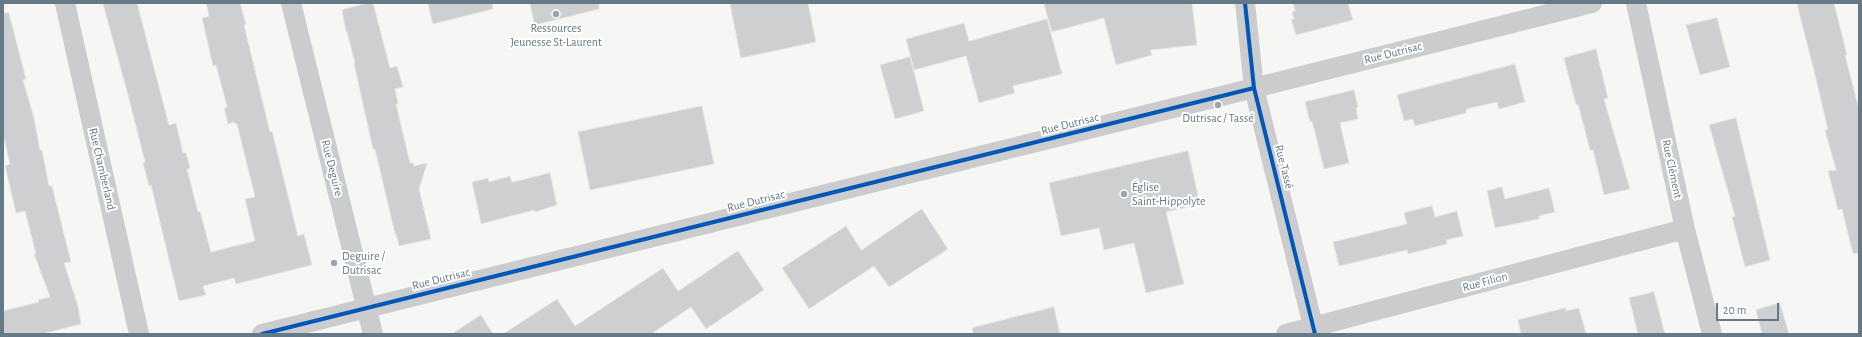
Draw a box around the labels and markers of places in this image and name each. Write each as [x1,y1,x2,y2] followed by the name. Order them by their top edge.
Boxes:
[551,9,561,19] marker: Ressources Jeunesse St-Laurent
[510,21,602,49] place label: Ressources Jeunesse St-Laurent
[1213,100,1223,110] marker: Dutrisac / Tassé
[1182,111,1254,125] place label: Dutrisac / Tassé
[1132,180,1206,208] place label: Église Saint-Hippolyte
[1119,189,1129,199] marker: Église Saint-Hippolyte
[342,249,385,277] place label: Deguire / Dutrisac
[329,258,339,268] marker: Deguire / Dutrisac

